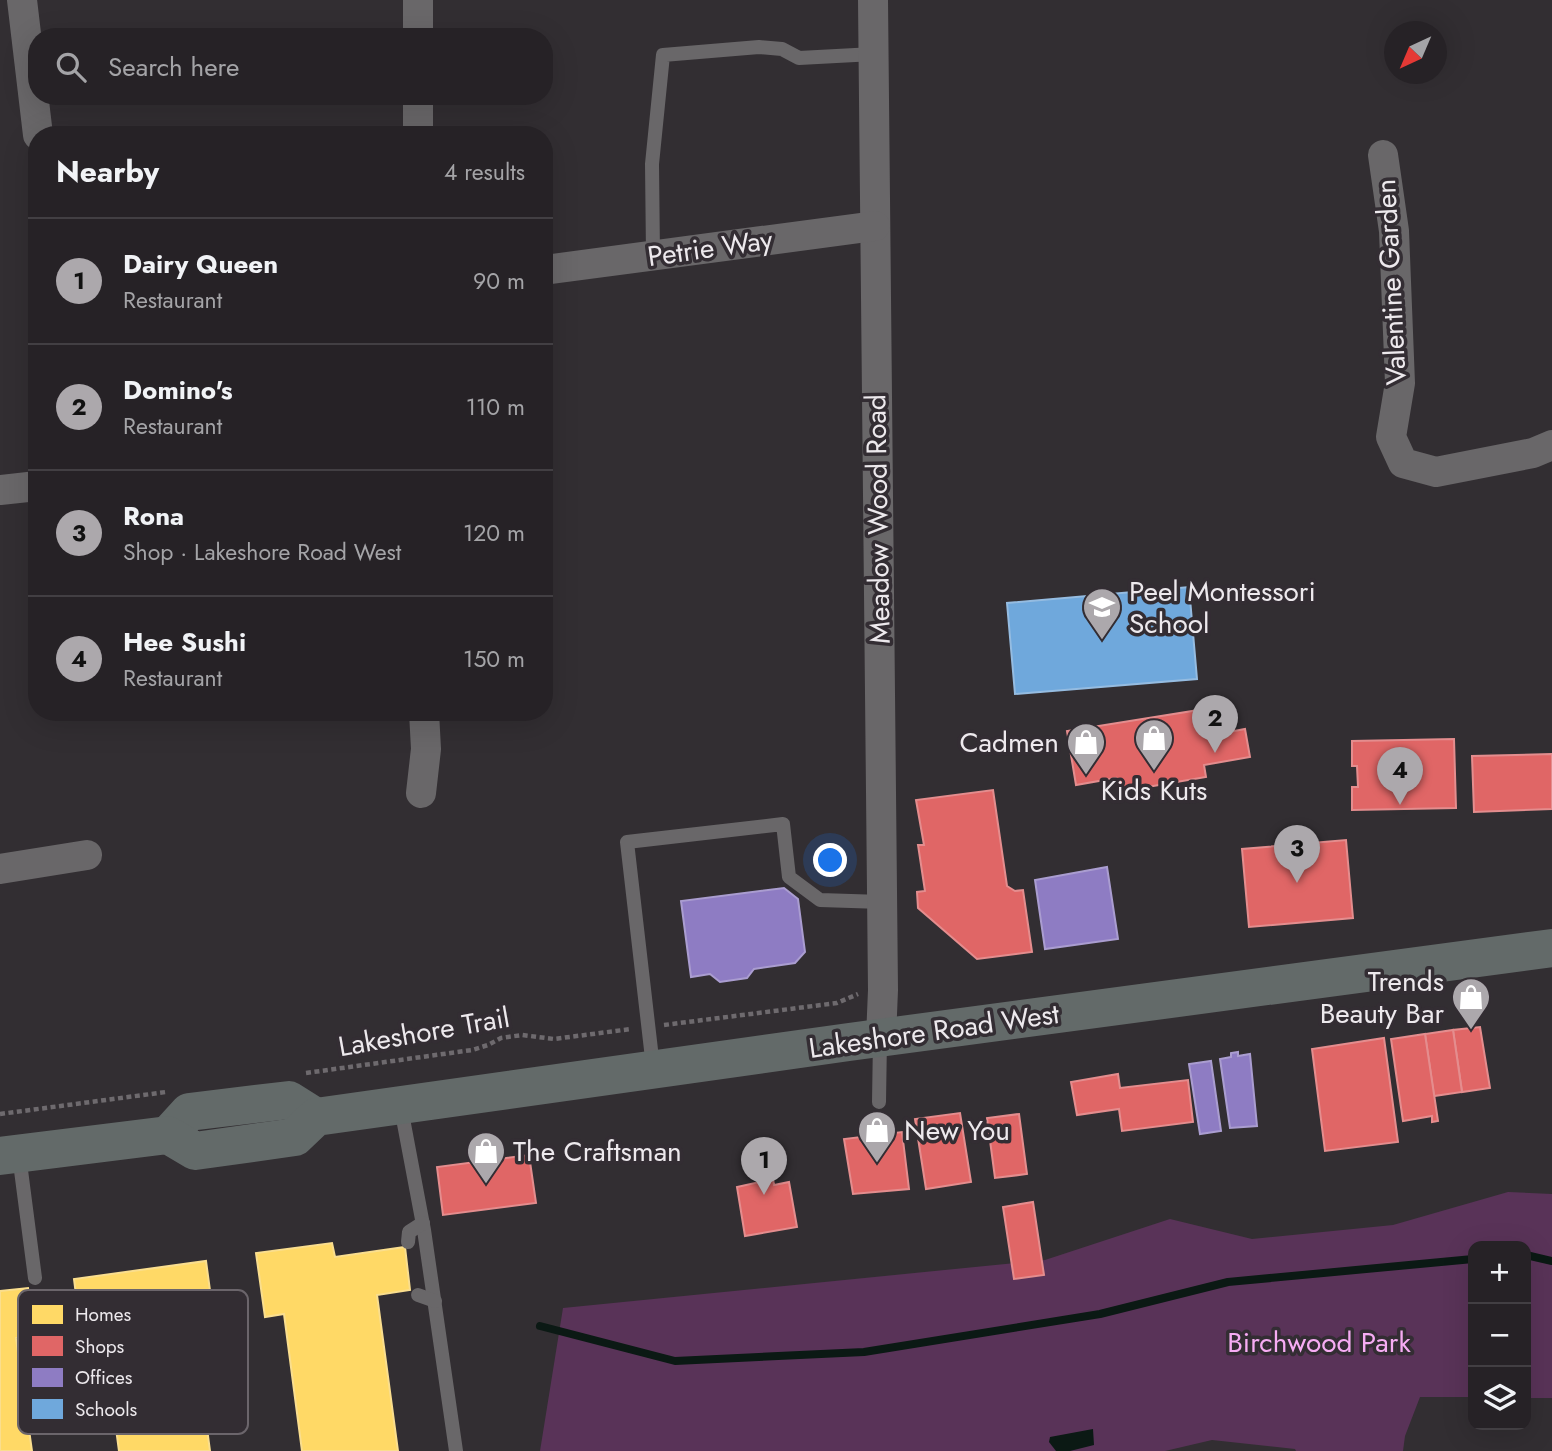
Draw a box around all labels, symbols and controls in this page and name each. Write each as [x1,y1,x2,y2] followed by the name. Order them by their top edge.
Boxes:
[1384,21,1447,84] north arrow
[28,28,553,105] search box
[52,48,90,86] icon: search
[108,48,240,86] text: Search here
[56,150,159,193] text: Nearby
[444,155,525,189] text: 4 results
[1365,178,1417,386] street label: Valentine Garden
[645,219,776,277] street label: Petrie Way
[123,245,278,283] text: Dairy Queen
[73,264,85,298] text: 1
[473,264,525,298] text: 90 m
[123,283,222,317] text: Restaurant
[123,371,233,409] text: Domino's
[71,390,87,424] text: 2
[466,390,525,424] text: 110 m
[855,394,901,644] street label: Meadow Wood Road
[123,409,222,443] text: Restaurant
[123,497,184,535] text: Rona
[72,516,86,550] text: 3
[463,516,525,550] text: 120 m
[123,535,401,569] text: Shop · Lakeshore Road West
[1129,571,1316,644] place label: Peel Montessori School
[1081,586,1123,641] school or university icon: Peel Montessori School
[123,623,246,661] text: Hee Sushi
[71,642,87,676] text: 4
[463,642,525,676] text: 150 m
[123,661,222,695] text: Restaurant
[1192,695,1238,753] pin: 2
[1133,717,1175,772] shop icon: Kids Kuts
[1065,721,1107,776] shop icon: Cadmen
[959,722,1059,763] place label: Cadmen
[1377,747,1423,805] pin: 4
[1101,770,1207,811] place label: Kids Kuts
[1274,825,1320,883] pin: 3
[813,843,847,877] your location
[1320,961,1444,1034] place label: Trends Beauty Bar
[1450,976,1492,1031] shop icon: Trends Beauty Bar
[806,993,1062,1069] street label: Lakeshore Road West
[335,997,513,1067] street label: Lakeshore Trail
[856,1109,898,1164] shop icon: New You
[904,1110,1010,1151] place label: New You
[465,1130,507,1185] shop icon: The Craftsman
[513,1131,682,1172] place label: The Craftsman
[741,1137,787,1195] pin: 1
[1468,1241,1531,1430] map controls
[1468,1241,1531,1304] button: +
[18,1290,248,1434] legend
[75,1301,132,1328] text: Homes
[1468,1304,1531,1367] button: −
[1227,1322,1411,1363] park label: Birchwood Park
[75,1333,125,1360] text: Shops
[75,1364,133,1391] text: Offices
[1468,1367,1531,1430] button: layers
[75,1396,138,1423] text: Schools

